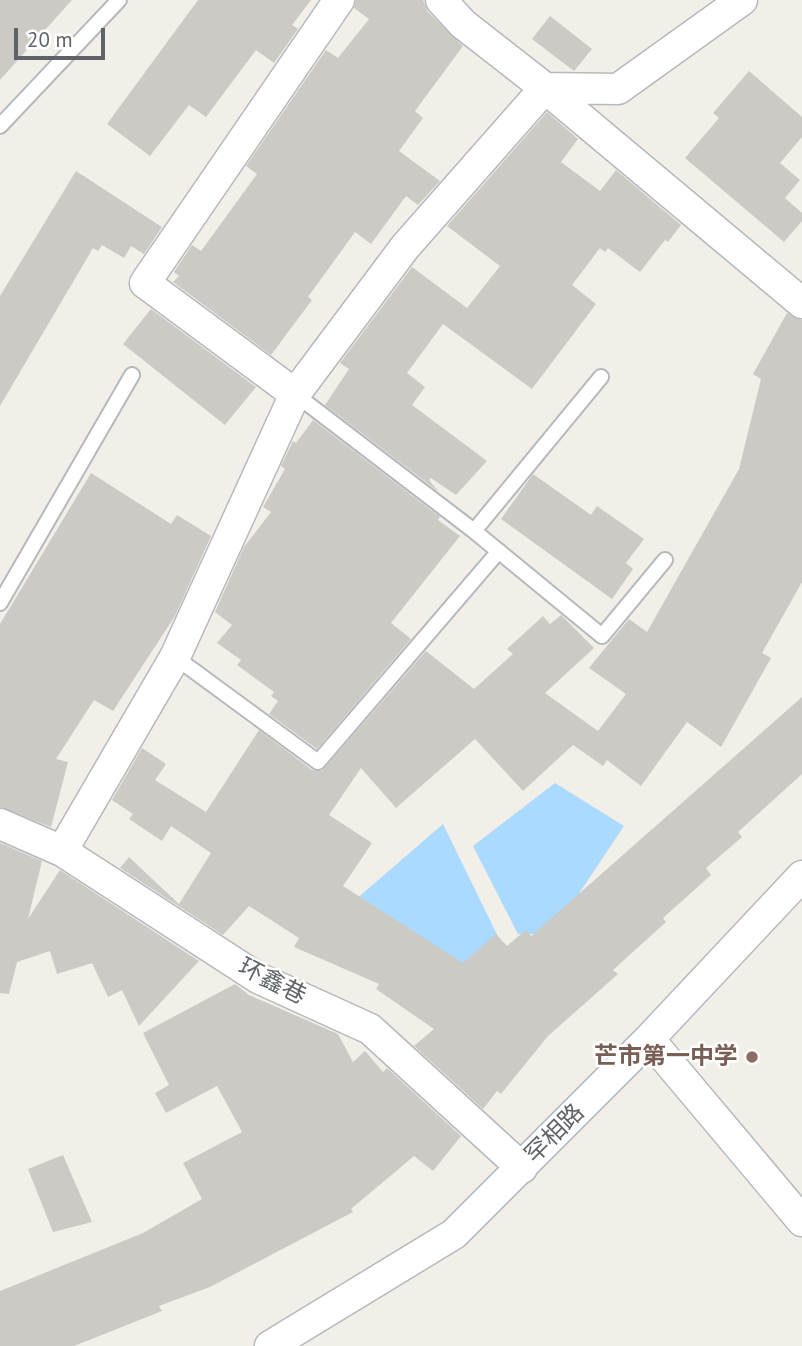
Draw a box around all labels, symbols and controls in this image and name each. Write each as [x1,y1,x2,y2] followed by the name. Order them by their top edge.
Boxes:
[18,14,108,58] scale bar
[27,26,73,53] text: 20 m
[233,953,311,1011] street label: 环鑫巷
[594,1043,738,1071] place label: 芒市第一中学
[744,1049,760,1065] marker: 芒市第一中学
[519,1098,591,1170] street label: 罕相路

